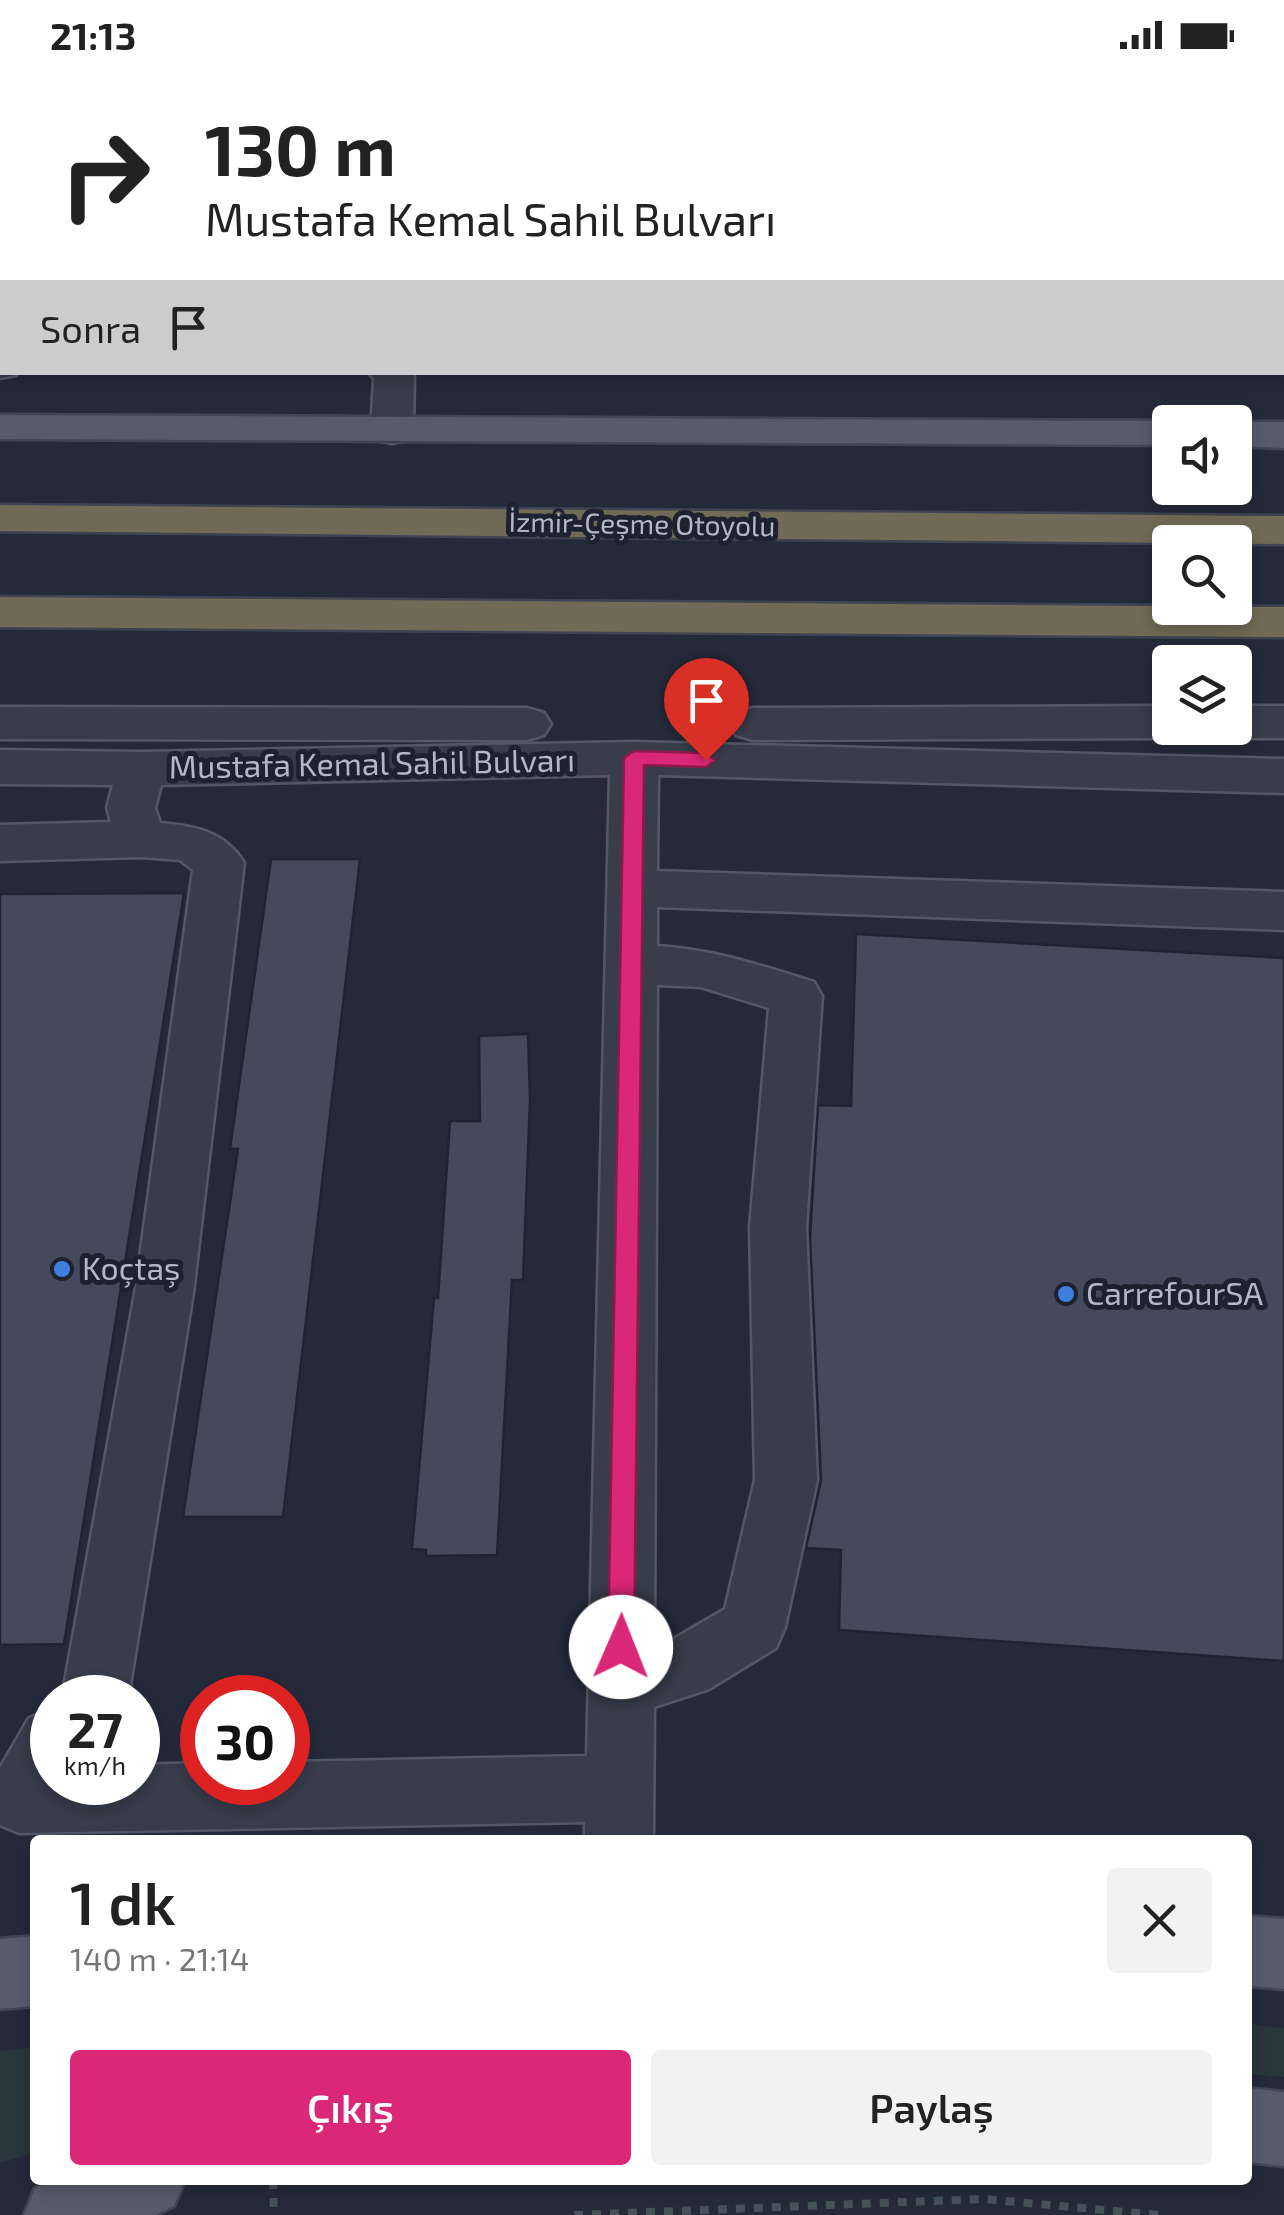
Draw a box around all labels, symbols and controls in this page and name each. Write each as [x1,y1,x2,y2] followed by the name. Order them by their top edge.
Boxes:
[50,12,136,58] text: 21:13
[205,106,396,190] text: 130 m
[40,110,170,240] icon: right
[205,191,776,245] text: Mustafa Kemal Sahil Bulvarı
[161,300,216,355] icon: arrive
[40,305,141,351] text: Sonra
[1152,405,1252,745] map controls
[1152,405,1252,505] button: sound
[508,504,776,543] street label: İzmir-Çeşme Otoyolu
[1152,525,1252,625] button: search
[1152,645,1252,745] button: layers
[664,658,749,761] pin
[679,673,734,728] icon: arrive
[169,739,575,785] street label: Mustafa Kemal Sahil Bulvarı
[82,1248,180,1288] place label: Koçtaş
[51,1258,73,1280] marker: Koçtaş
[1086,1273,1263,1311] place label: CarrefourSA
[1055,1283,1077,1305] marker: CarrefourSA
[569,1595,673,1699] position arrow
[180,1675,310,1805] speed limit sign: 30
[67,1698,123,1758] text: 27
[64,1750,126,1780] text: km/h
[70,1865,176,1937] text: 1 dk
[1107,1868,1212,1973] button: close
[70,1939,249,1977] text: 140 m · 21:14
[70,2050,631,2165] button: Çıkış
[651,2050,1212,2165] button: Paylaş

